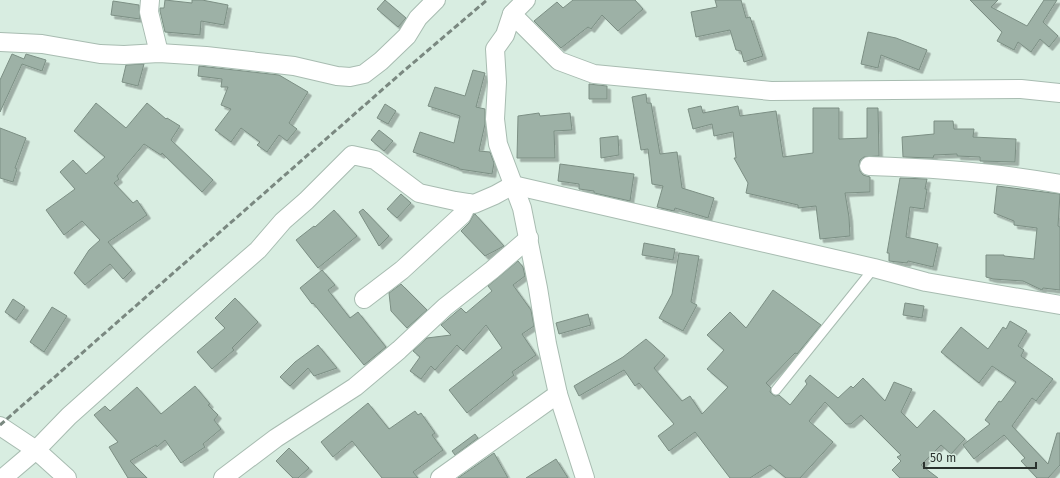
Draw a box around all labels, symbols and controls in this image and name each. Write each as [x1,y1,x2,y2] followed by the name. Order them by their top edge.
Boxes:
[924,444,1036,470] scale bar
[930,451,956,465] text: 50 m

